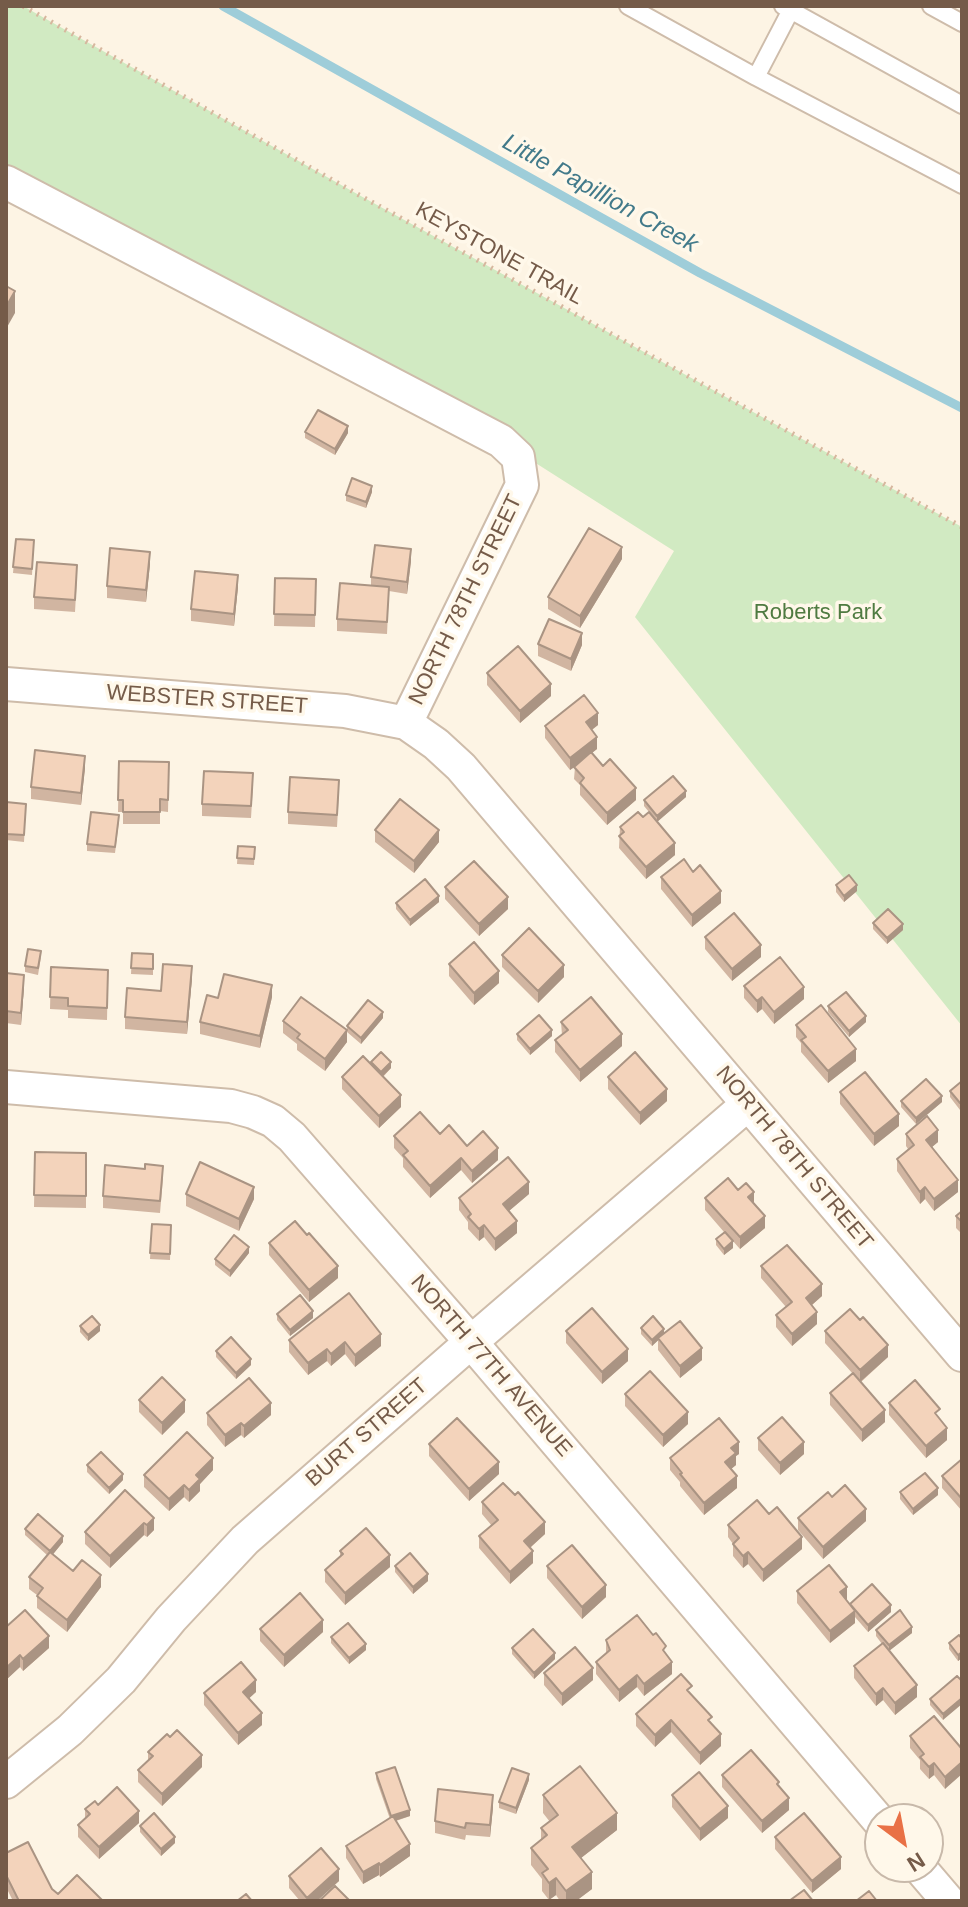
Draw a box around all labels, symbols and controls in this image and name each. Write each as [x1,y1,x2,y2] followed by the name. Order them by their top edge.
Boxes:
[497,128,703,260] water label: Little Papillion Creek
[410,197,588,311] street label: KEYSTONE TRAIL
[404,491,528,709] street label: NORTH 78TH STREET
[754,600,882,626] park label: Roberts Park
[105,680,309,720] street label: WEBSTER STREET
[710,1061,878,1255] street label: NORTH 78TH STREET
[405,1270,577,1462] street label: NORTH 77TH AVENUE
[301,1373,433,1493] street label: BURT STREET
[864,1803,944,1883] north arrow
[903,1847,929,1877] text: N

